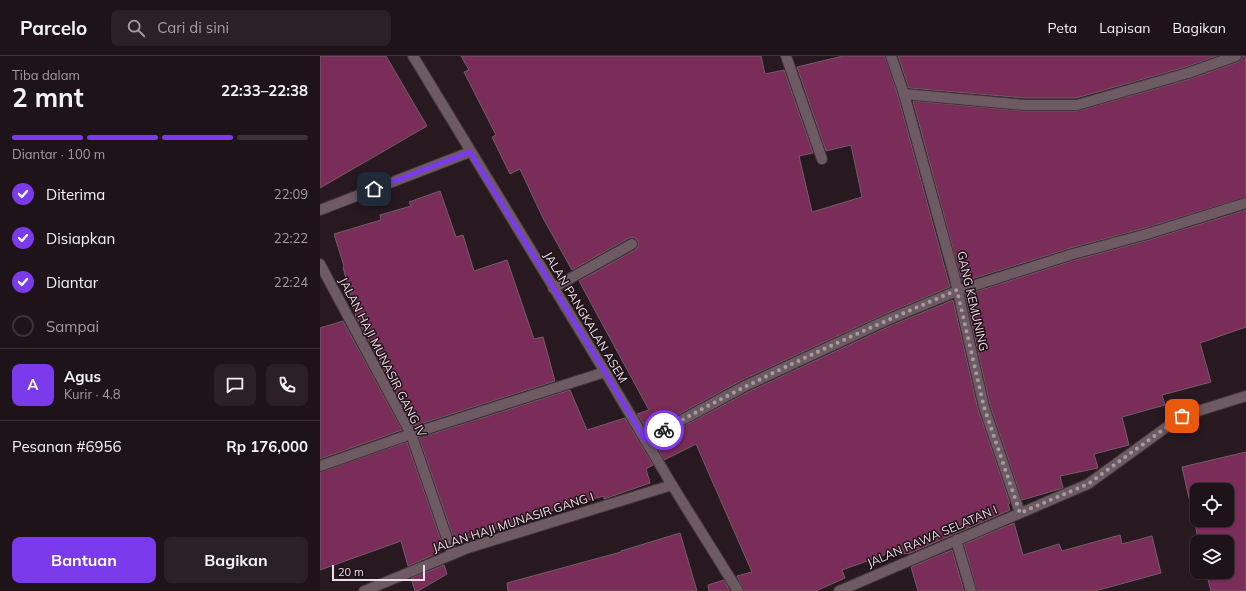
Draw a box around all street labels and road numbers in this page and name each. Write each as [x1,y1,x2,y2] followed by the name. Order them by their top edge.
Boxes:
[541,249,631,385] street label: JALAN PANGKALAN ASEM
[954,250,992,352] street label: GANG KEMUNING
[336,275,430,440] street label: JALAN HAJI MUNASIR GANG IV
[430,489,596,555] street label: JALAN HAJI MUNASIR GANG I
[865,502,999,570] street label: JALAN RAWA SELATAN I

